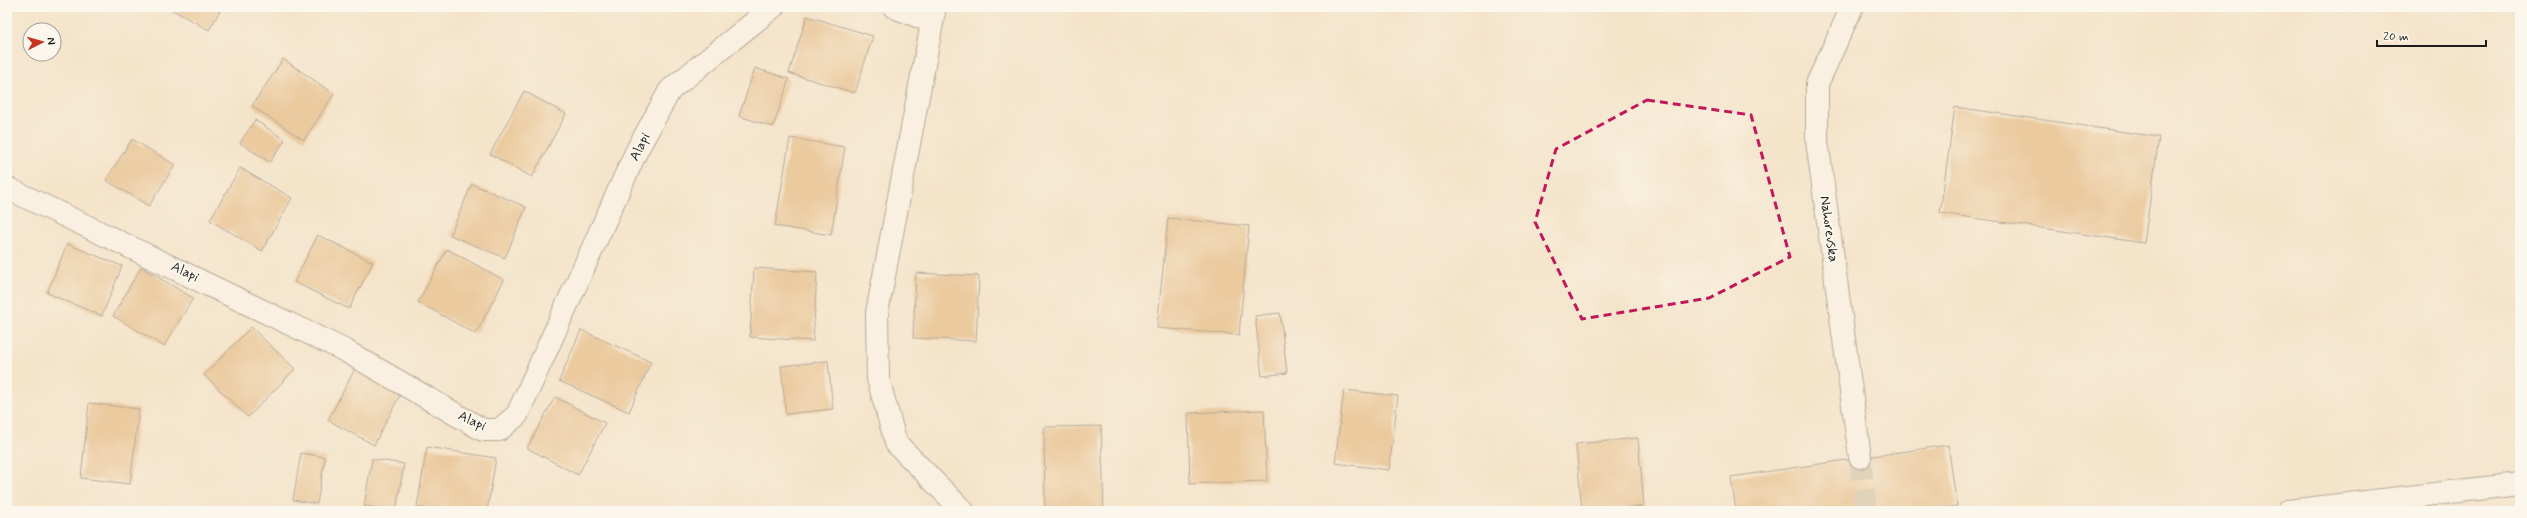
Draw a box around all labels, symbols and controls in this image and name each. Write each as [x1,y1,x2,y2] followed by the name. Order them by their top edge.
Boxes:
[22,22,62,62] north arrow
[2377,22,2486,48] scale bar
[2383,29,2409,45] text: 20 m
[44,37,58,45] text: N
[625,130,655,164] street label: Alapi
[1815,195,1843,263] street label: Nahorevska
[168,258,202,286] street label: Alapi
[455,407,489,435] street label: Alapi

